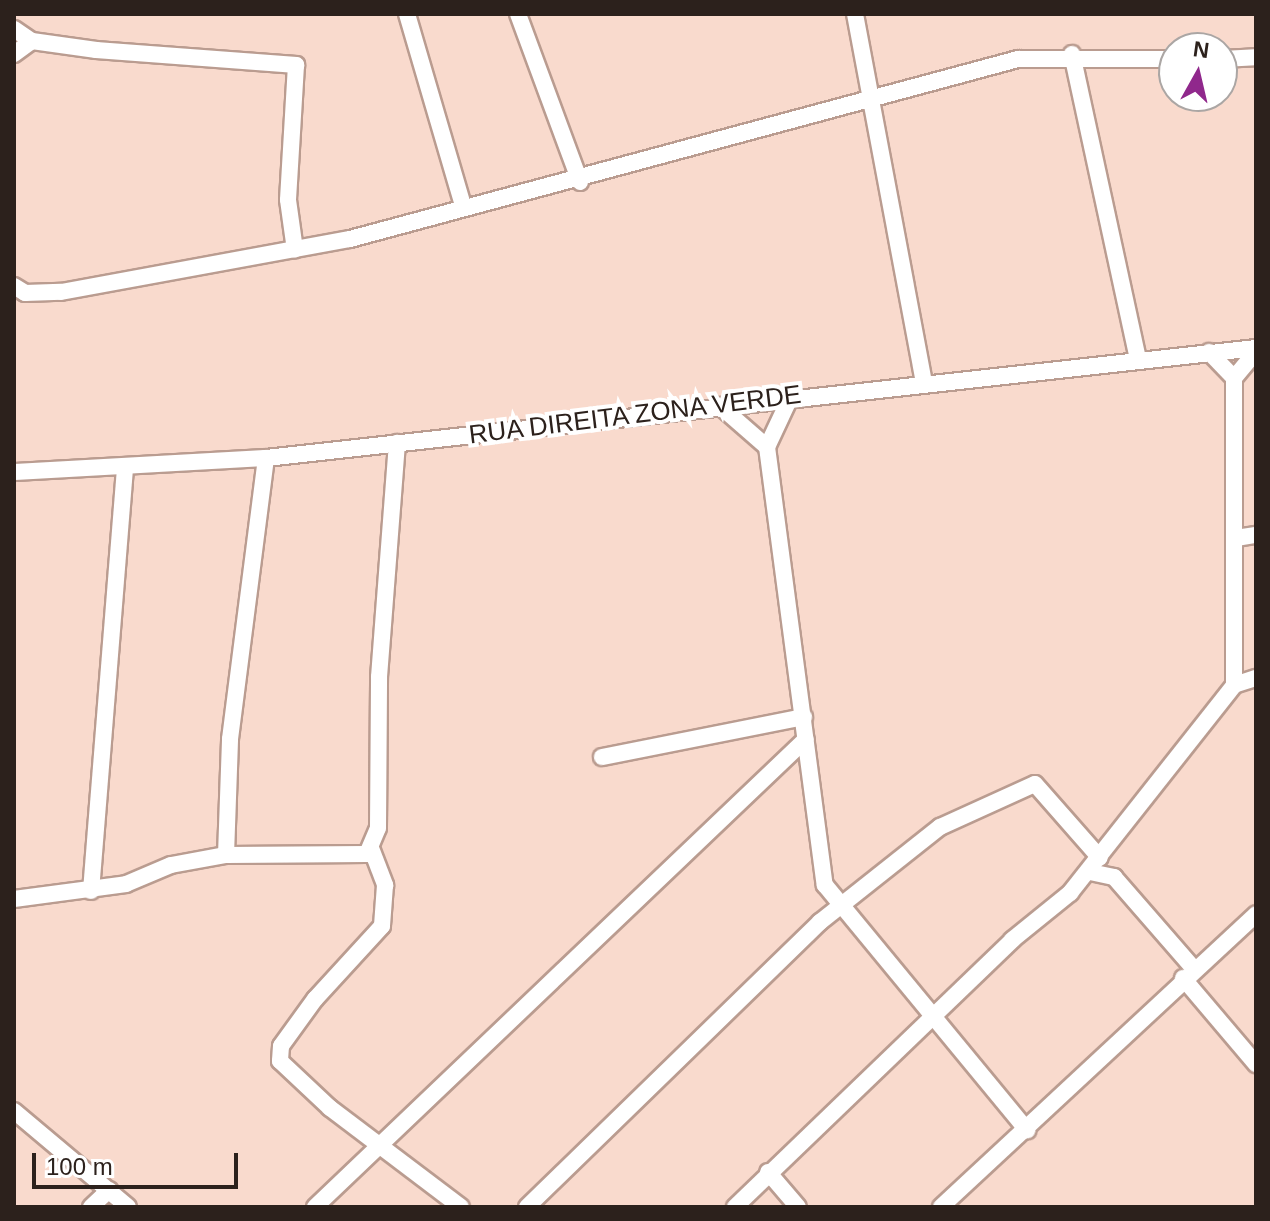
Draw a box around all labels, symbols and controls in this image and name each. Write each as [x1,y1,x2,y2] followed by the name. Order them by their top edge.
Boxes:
[1158,32,1238,112] north arrow
[1192,36,1211,63] text: N
[465,379,805,451] street label: RUA DIREITA ZONA VERDE
[36,1137,242,1187] scale bar
[46,1153,113,1180] text: 100 m

